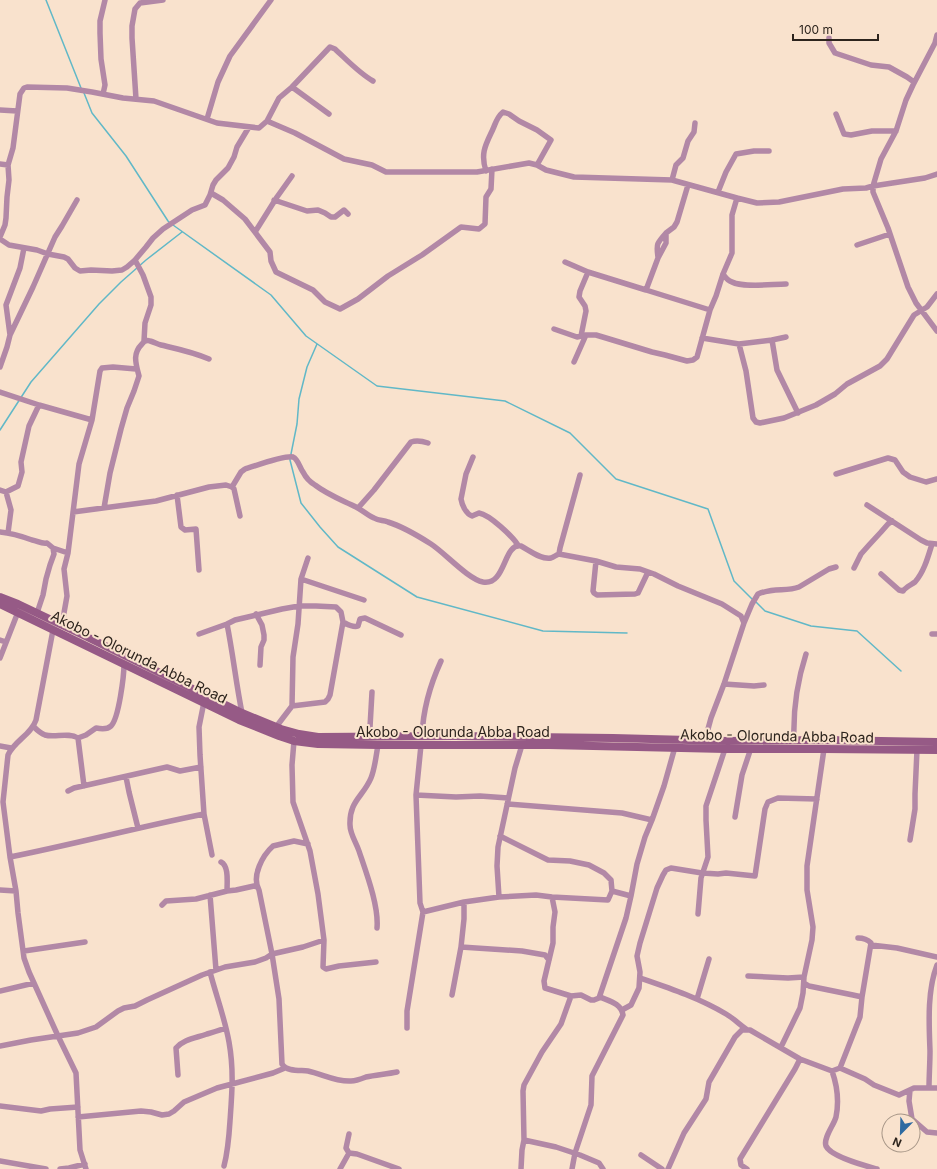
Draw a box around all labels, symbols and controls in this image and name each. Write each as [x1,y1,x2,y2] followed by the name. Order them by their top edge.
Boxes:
[793,16,878,42] scale bar
[799,22,833,37] text: 100 m
[48,606,230,707] street label: Akobo - Olorunda Abba Road
[356,723,550,740] street label: Akobo - Olorunda Abba Road
[680,725,874,746] street label: Akobo - Olorunda Abba Road
[881,1113,921,1153] north arrow
[890,1134,904,1150] text: N

